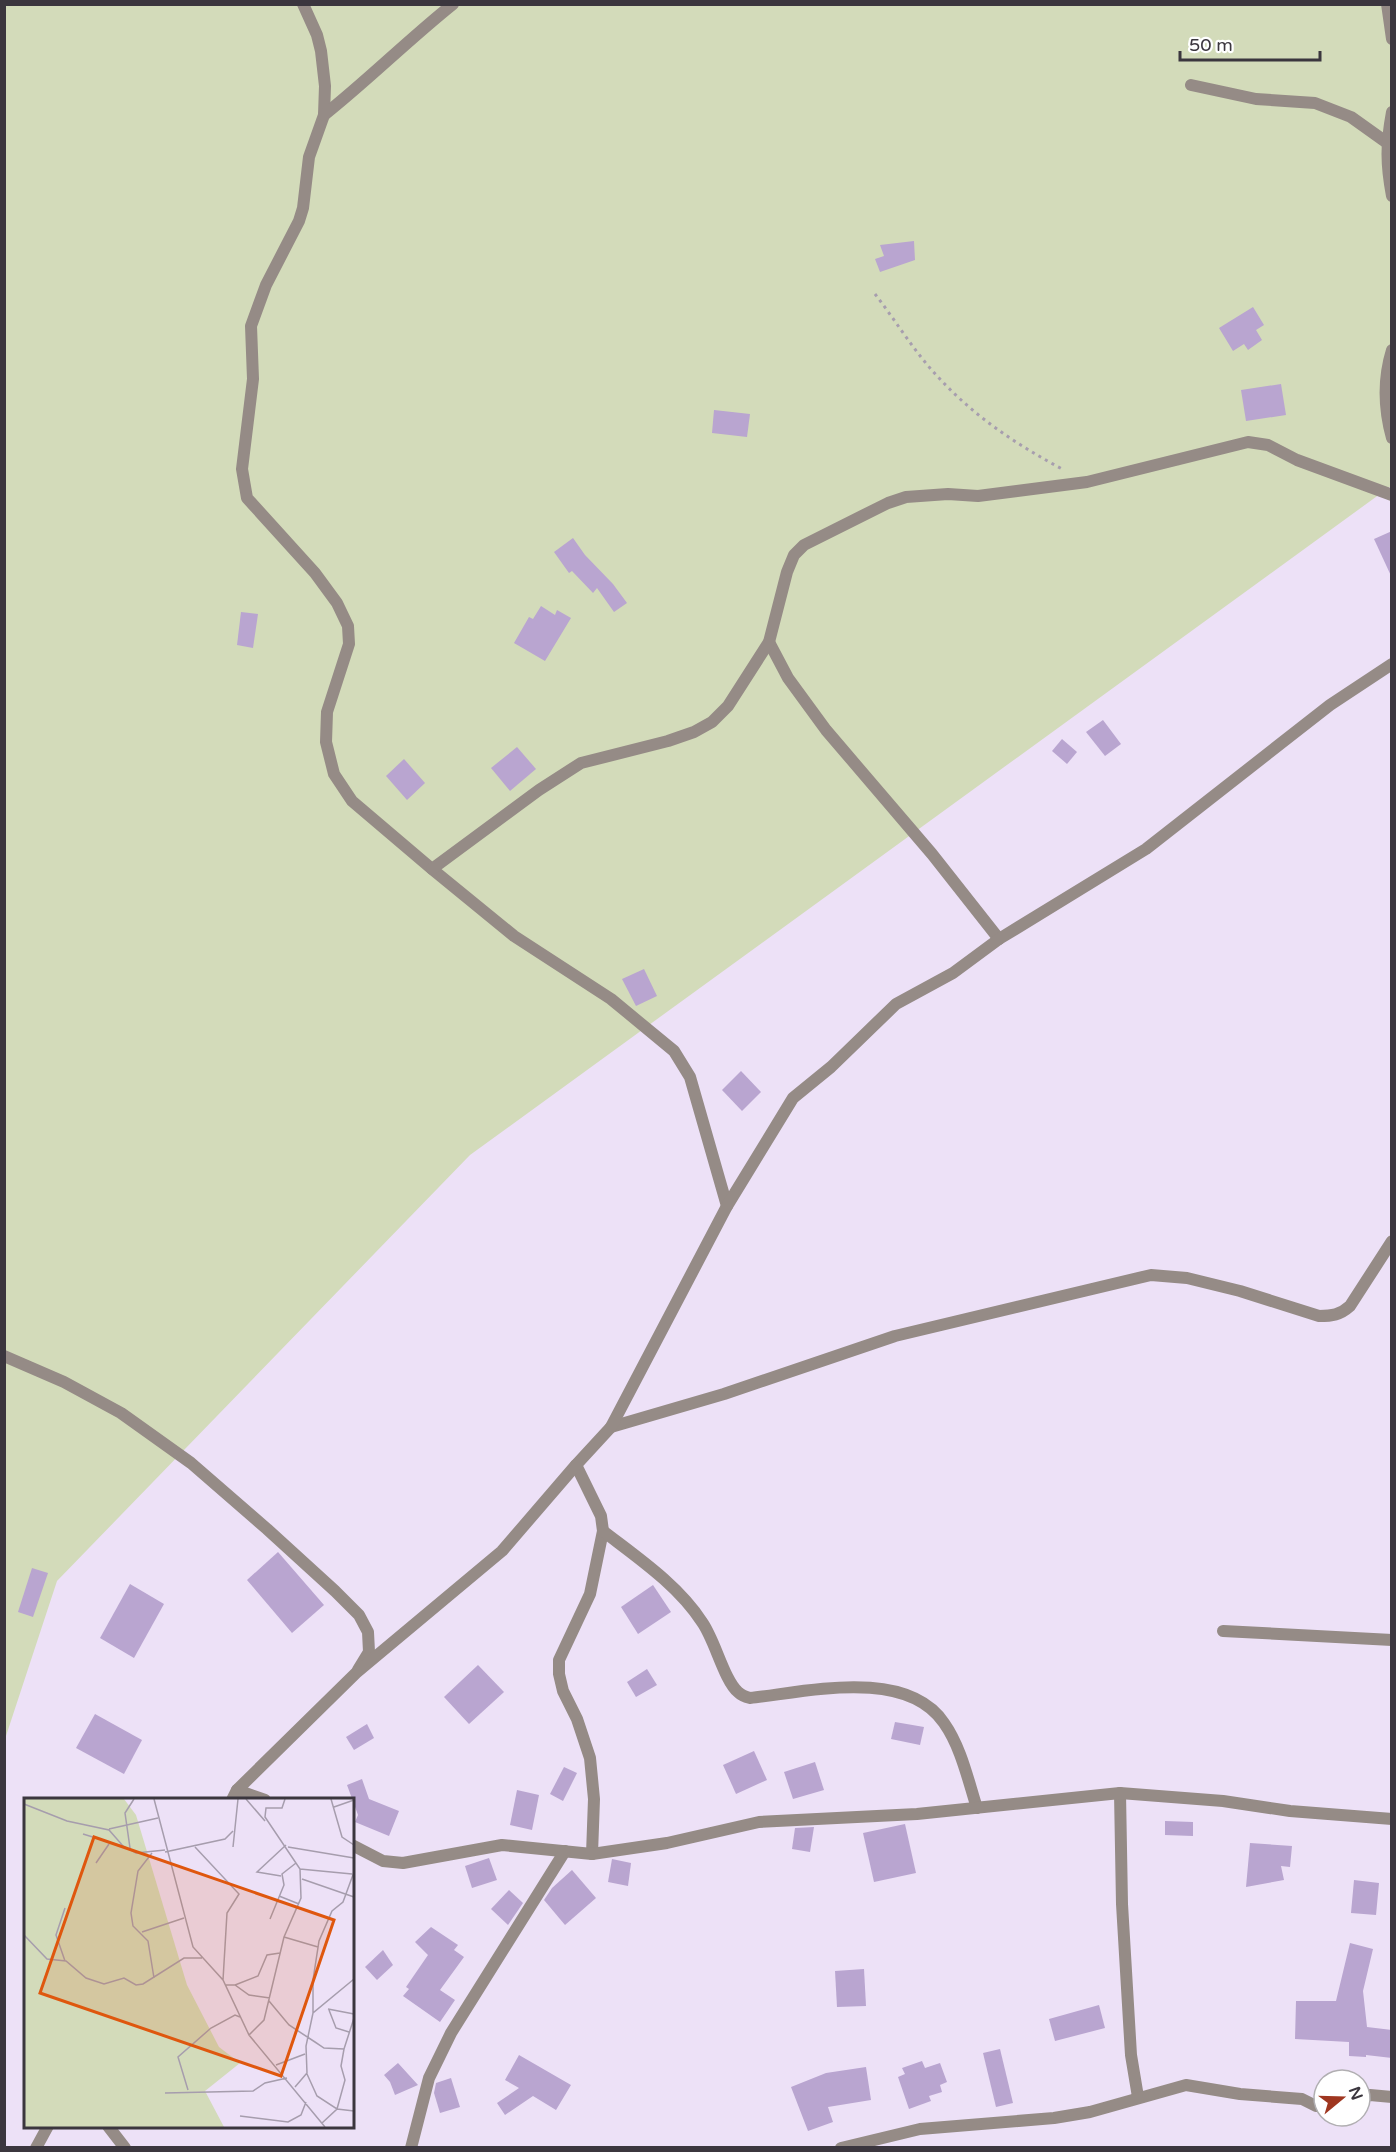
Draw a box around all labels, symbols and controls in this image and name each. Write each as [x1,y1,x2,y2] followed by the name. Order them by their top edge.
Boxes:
[1180,24,1320,62] scale bar
[1189,34,1233,56] text: 50 m
[24,1798,354,2128] inset map
[1312,2068,1372,2128] north arrow
[1344,2084,1367,2103] text: N

